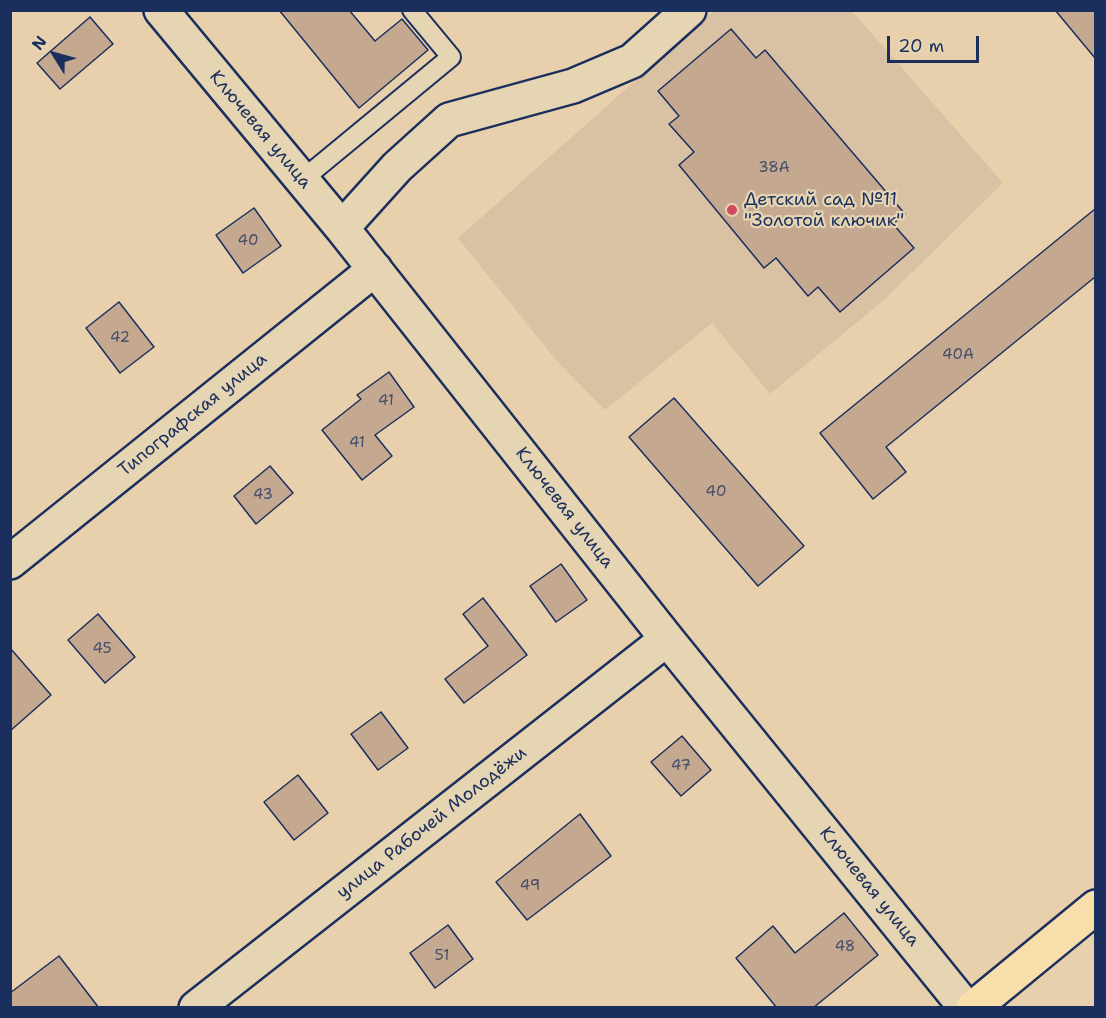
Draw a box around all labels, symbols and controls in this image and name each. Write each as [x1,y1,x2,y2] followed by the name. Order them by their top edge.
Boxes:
[24,24,84,84] north arrow
[890,24,982,62] scale bar
[27,31,51,54] text: N
[898,34,944,58] text: 20 m
[204,67,316,193] street label: Ключевая улица
[758,159,790,177] house number: 38А
[744,189,904,232] place label: Детский сад №11 "Золотой ключик"
[725,203,739,217] marker: Детский сад №11 "Золотой ключик"
[238,232,258,250] house number: 40
[110,329,130,347] house number: 42
[942,346,974,364] house number: 40А
[114,348,272,482] street label: Типографская улица
[378,392,394,410] house number: 41
[349,434,365,452] house number: 41
[510,443,618,573] street label: Ключевая улица
[706,483,726,501] house number: 40
[253,486,273,504] house number: 43
[92,640,112,658] house number: 45
[333,742,531,904] street label: улица Рабочей Молодёжи
[671,757,691,775] house number: 47
[814,823,924,951] street label: Ключевая улица
[520,877,540,895] house number: 49
[835,938,855,956] house number: 48
[435,947,449,965] house number: 51

